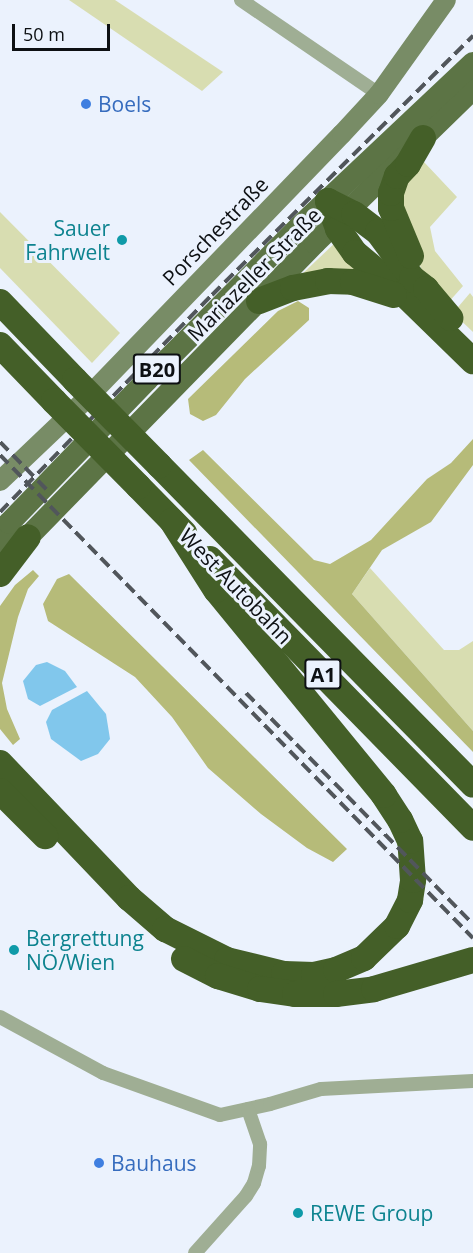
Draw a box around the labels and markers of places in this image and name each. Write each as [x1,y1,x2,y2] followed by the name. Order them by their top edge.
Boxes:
[98,91,151,117] place label: Boels
[79,97,93,111] marker: Boels
[25,215,110,265] place label: Sauer Fahrwelt
[115,233,129,247] marker: Sauer Fahrwelt
[26,925,144,975] place label: Bergrettung NÖ/Wien
[7,943,21,957] marker: Bergrettung NÖ/Wien
[111,1150,197,1176] place label: Bauhaus
[92,1156,106,1170] marker: Bauhaus
[310,1200,433,1226] place label: REWE Group
[291,1206,305,1220] marker: REWE Group

